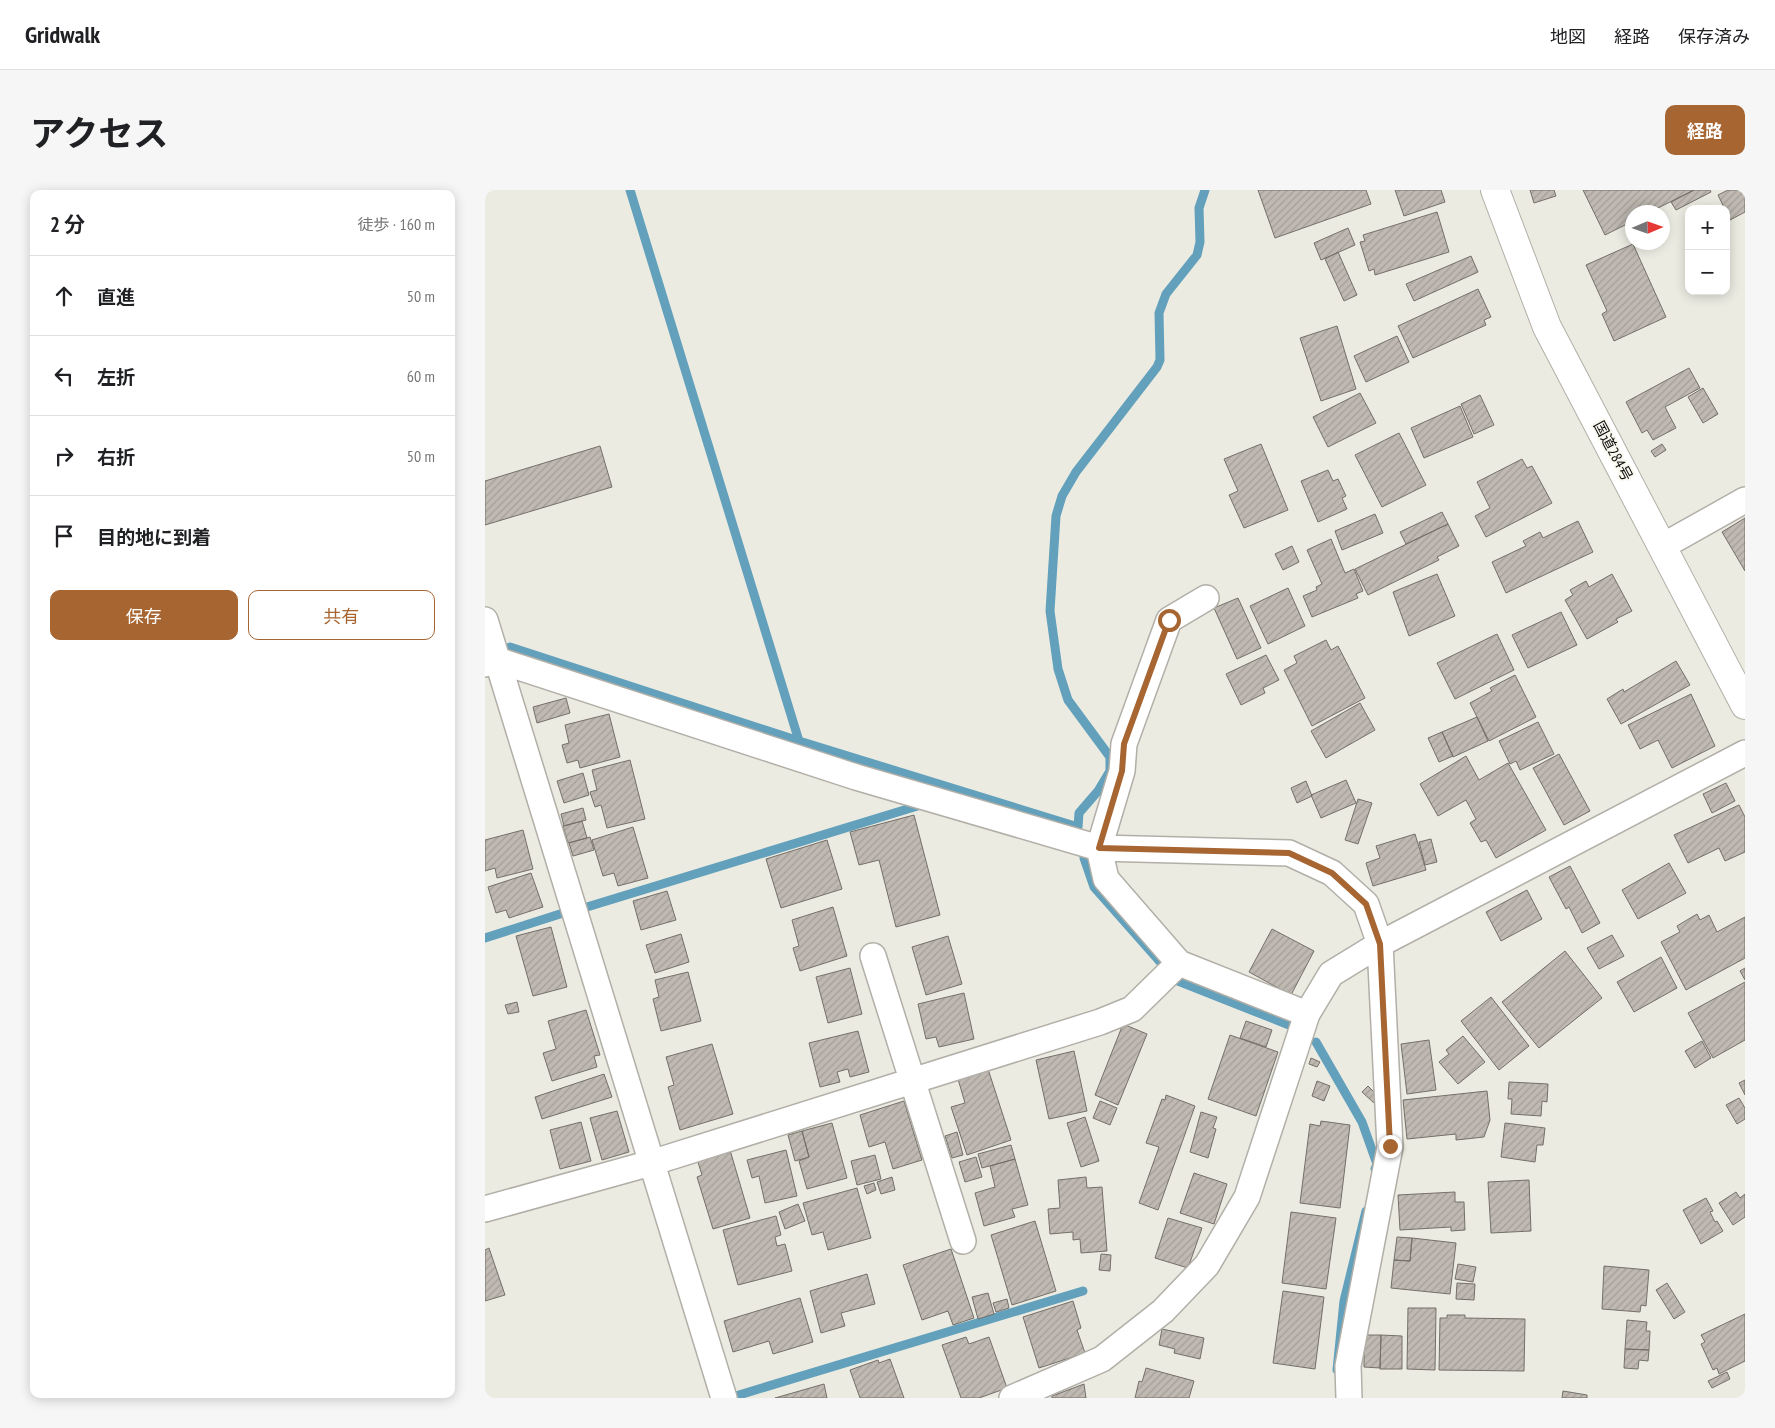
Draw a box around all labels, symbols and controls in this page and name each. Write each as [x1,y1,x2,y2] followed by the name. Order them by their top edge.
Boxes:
[25,19,100,50] text: Gridwalk
[1550,25,1586,48] text: 地図
[1614,25,1650,48] text: 経路
[1678,25,1750,48] text: 保存済み
[1665,105,1745,155] button: 経路
[30,110,168,156] text: アクセス
[1625,205,1670,250] north arrow
[1685,205,1730,295] map controls
[1685,205,1730,250] button: +
[50,211,85,238] text: 2 分
[357,214,435,234] text: 徒歩 · 160 m
[1685,250,1730,295] button: −
[50,282,78,310] icon: ahead
[97,285,135,309] text: 直進
[407,286,435,306] text: 50 m
[50,362,78,390] icon: left
[97,365,135,389] text: 左折
[407,366,435,386] text: 60 m
[1590,417,1637,484] street label: 国道284号
[50,442,78,470] icon: right
[97,445,135,469] text: 右折
[407,446,435,466] text: 50 m
[50,522,78,550] icon: arrive
[97,525,211,549] text: 目的地に到着
[50,590,238,640] button: 保存
[248,590,435,640] button: 共有
[1158,609,1181,632] route start
[1379,1135,1402,1158] route end

